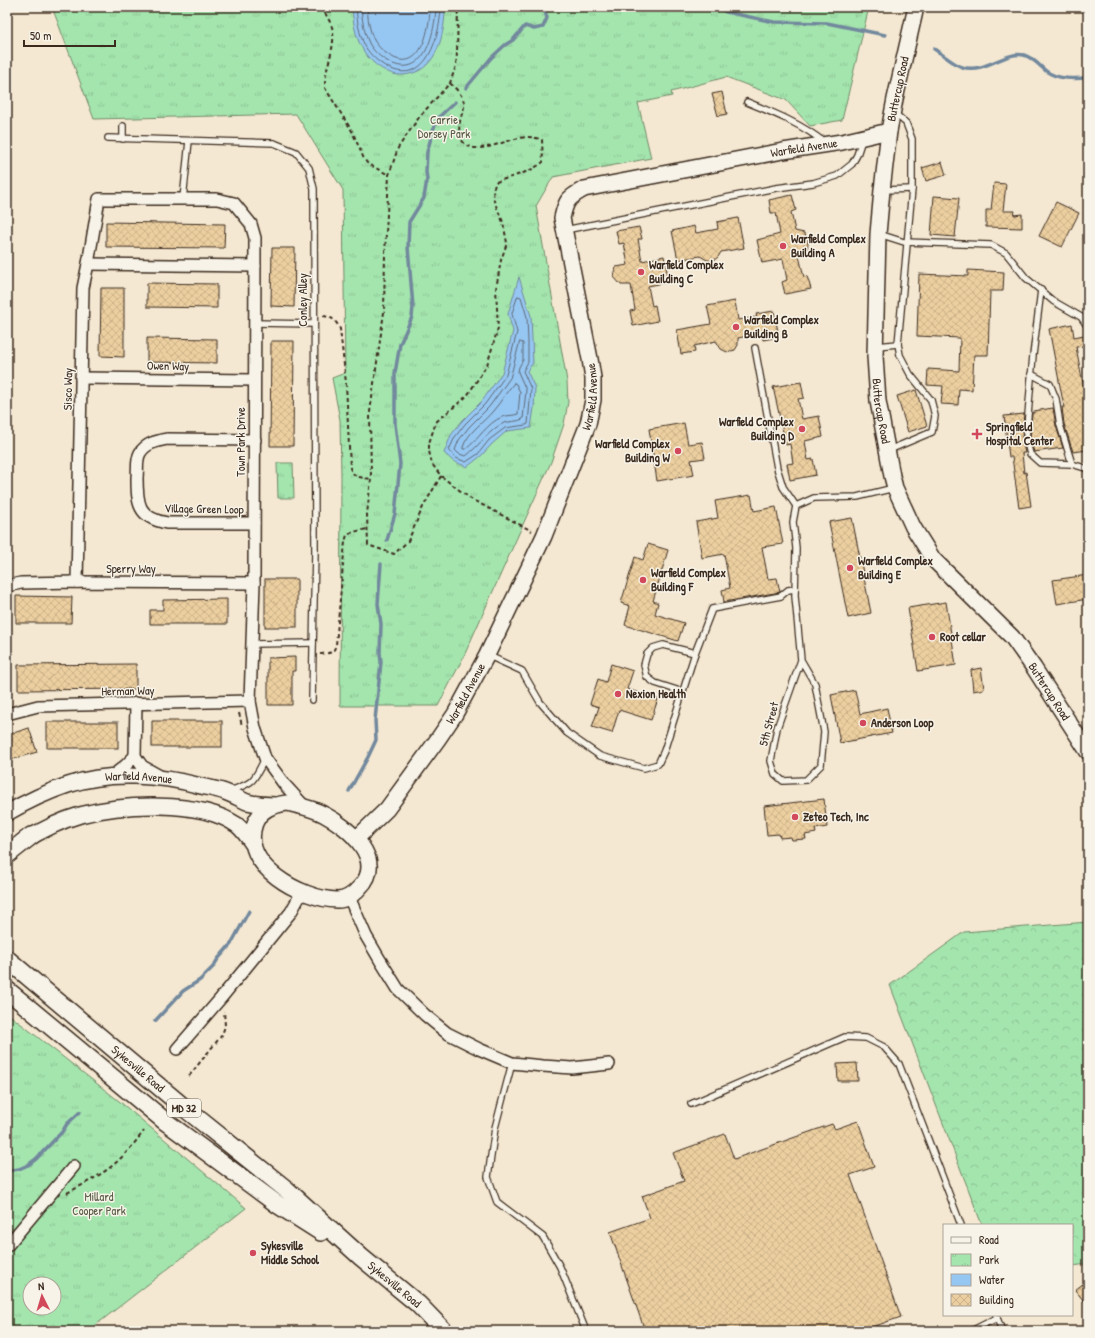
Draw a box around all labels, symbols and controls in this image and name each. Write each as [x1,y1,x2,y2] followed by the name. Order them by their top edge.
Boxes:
[24,22,115,48] scale bar
[30,27,51,44] text: 50 m
[882,55,913,123] street label: Buttercup Road
[418,111,470,142] park label: Carrie Dorsey Park
[769,134,839,161] street label: Warfield Avenue
[791,230,867,262] place label: Warfield Complex Building A
[778,241,788,251] marker: Warfield Complex Building A
[649,256,725,288] place label: Warfield Complex Building C
[636,267,646,277] marker: Warfield Complex Building C
[294,273,311,327] street label: Conley Alley
[744,311,820,343] place label: Warfield Complex Building B
[731,322,741,332] marker: Warfield Complex Building B
[147,357,189,374] street label: Owen Way
[577,362,601,433] street label: Warfield Avenue
[59,368,76,410] street label: Sisco Way
[869,378,895,445] street label: Buttercup Road
[232,407,249,477] street label: Town Park Drive
[719,413,795,445] place label: Warfield Complex Building D
[986,418,1054,450] place label: Springfield Hospital Center
[797,424,807,434] marker: Warfield Complex Building D
[971,428,983,440] marker: Springfield Hospital Center
[595,435,671,467] place label: Warfield Complex Building W
[673,446,683,456] marker: Warfield Complex Building W
[164,499,244,518] street label: Village Green Loop
[858,552,934,584] place label: Warfield Complex Building E
[106,560,156,577] street label: Sperry Way
[845,563,855,573] marker: Warfield Complex Building E
[651,564,727,596] place label: Warfield Complex Building F
[638,575,648,585] marker: Warfield Complex Building F
[940,628,986,645] place label: Root cellar
[927,632,937,642] marker: Root cellar
[1025,659,1075,724] street label: Buttercup Road
[442,660,489,727] street label: Warfield Avenue
[101,682,155,699] street label: Herman Way
[626,685,687,702] place label: Nexion Health
[613,689,623,699] marker: Nexion Health
[754,699,783,748] street label: 5th Street
[871,714,934,732] place label: Anderson Loop
[858,718,868,728] marker: Anderson Loop
[104,767,174,788] street label: Warfield Avenue
[803,808,869,825] place label: Zeteo Tech, Inc
[790,812,800,822] marker: Zeteo Tech, Inc
[108,1041,169,1096] street label: Sykesville Road
[167,1099,201,1117] road number: MD 32
[72,1188,126,1219] park label: Millard Cooper Park
[943,1224,1073,1316] legend
[979,1231,999,1248] text: Road
[261,1237,320,1268] place label: Sykesville Middle School
[248,1248,258,1258] marker: Sykesville Middle School
[979,1251,999,1268] text: Park
[364,1257,425,1311] street label: Sykesville Road
[979,1271,1005,1288] text: Water
[22,1276,62,1316] north arrow
[38,1279,45,1293] text: N
[979,1291,1014,1308] text: Building

